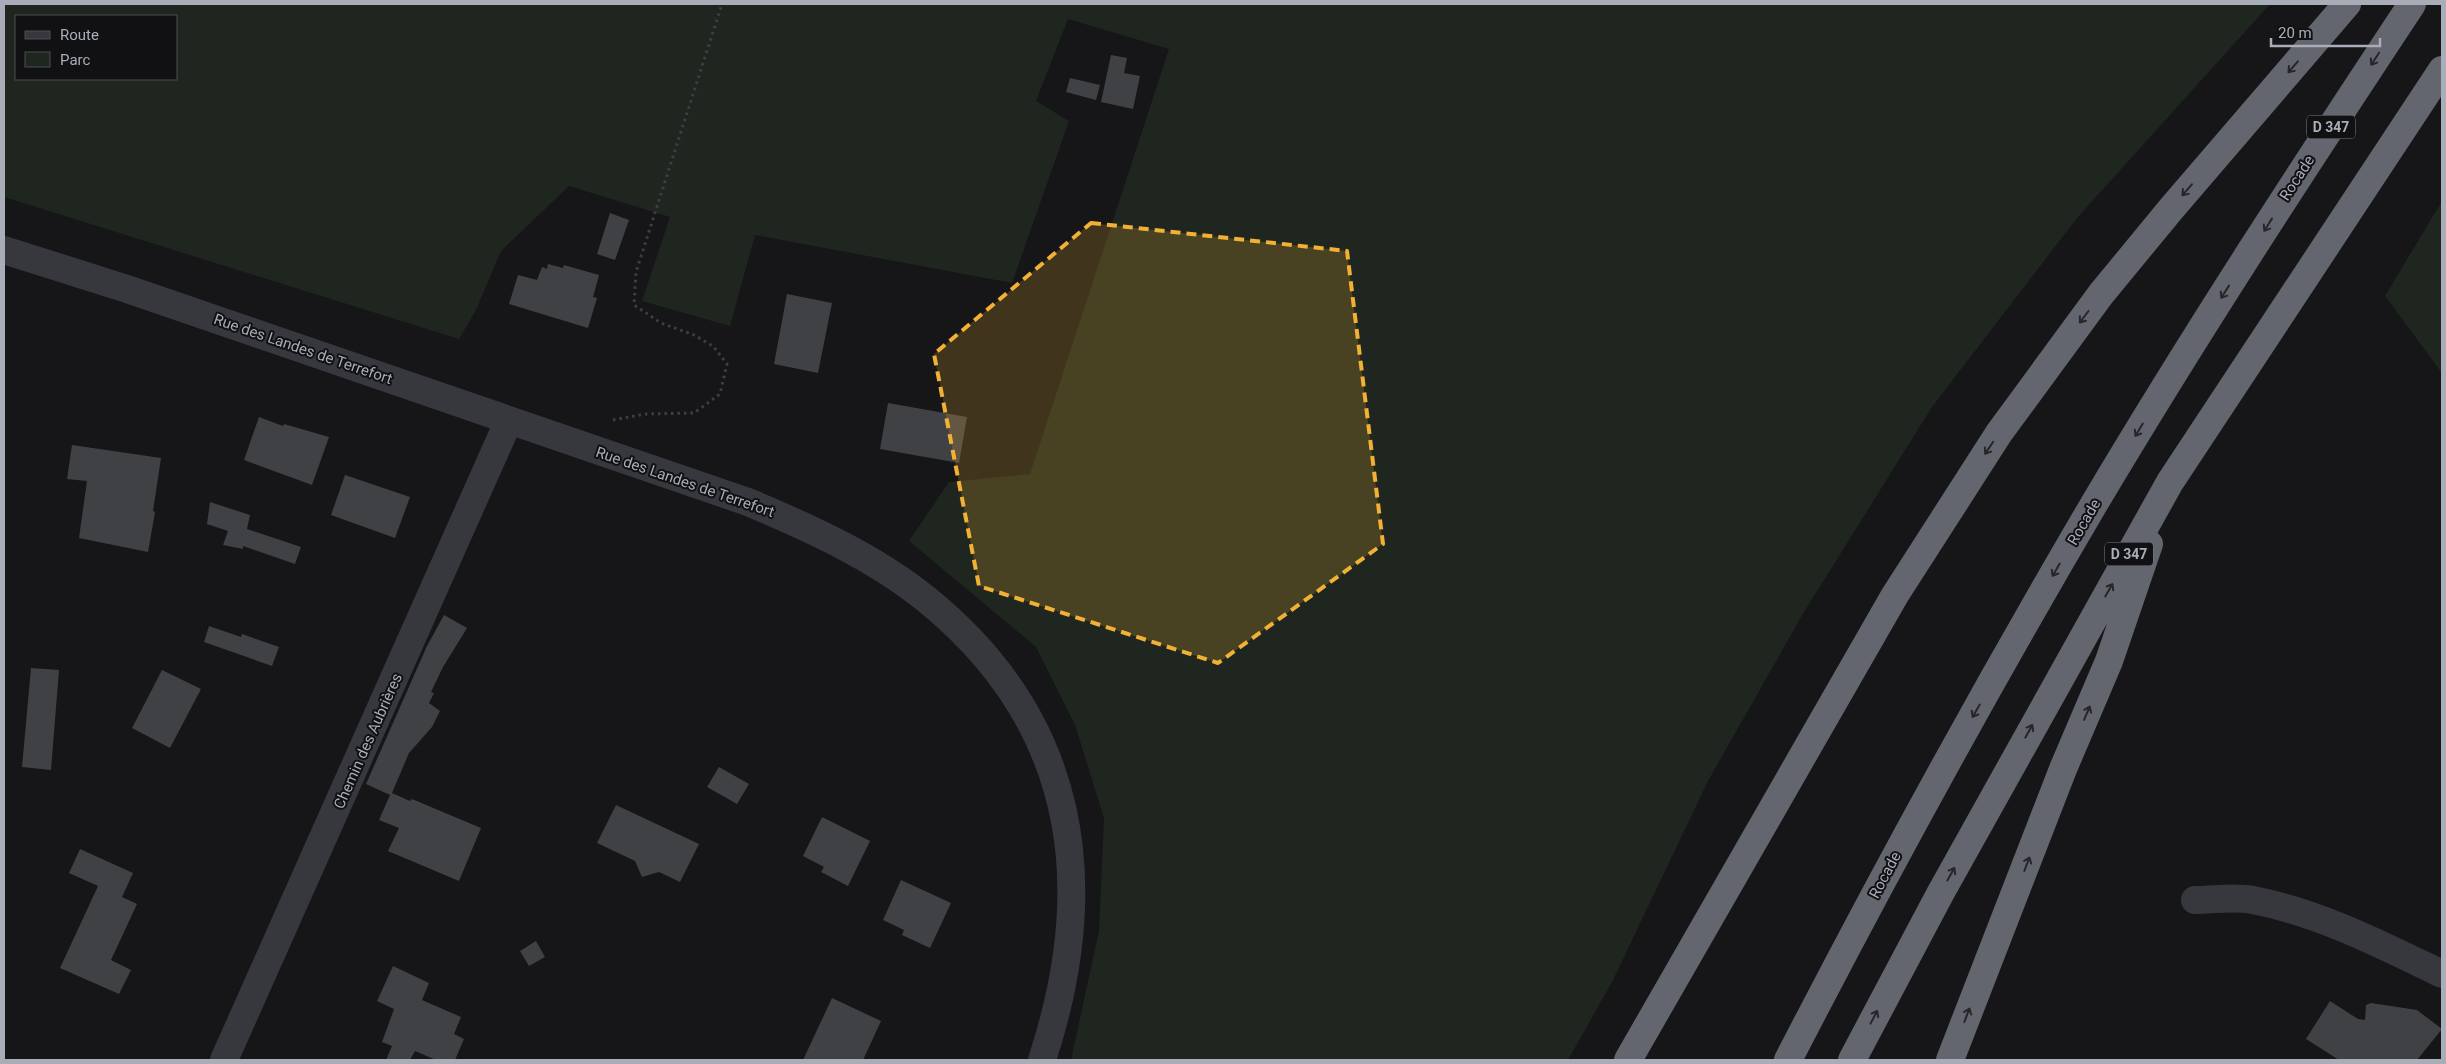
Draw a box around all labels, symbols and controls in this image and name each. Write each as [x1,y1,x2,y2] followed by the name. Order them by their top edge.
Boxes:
[15,15,178,80] legend
[2271,15,2380,47] scale bar
[2278,24,2312,42] text: 20 m
[60,26,99,44] text: Route
[60,51,90,69] text: Parc
[2370,52,2380,66] one-way arrow
[2287,61,2298,74] one-way arrow
[2307,115,2355,138] road number: D 347
[2276,152,2318,204] street label: Rocade
[2181,184,2192,197] one-way arrow
[2262,217,2272,231] one-way arrow
[2220,285,2231,299] one-way arrow
[211,310,395,388] street label: Rue des Landes de Terrefort
[2079,310,2090,323] one-way arrow
[2134,422,2144,436] one-way arrow
[1984,441,1994,455] one-way arrow
[593,443,777,521] street label: Rue des Landes de Terrefort
[2064,496,2104,548] street label: Rocade
[2105,542,2153,566] road number: D 347
[2051,562,2061,576] one-way arrow
[2104,582,2114,597] one-way arrow
[330,670,406,812] street label: Chemin des Aubrières
[1970,703,1980,717] one-way arrow
[2083,706,2092,721] one-way arrow
[2025,725,2035,739] one-way arrow
[1865,849,1905,901] street label: Rocade
[2023,856,2032,872] one-way arrow
[1946,866,1956,881] one-way arrow
[1963,1008,1973,1023] one-way arrow
[1870,1010,1879,1025] one-way arrow

